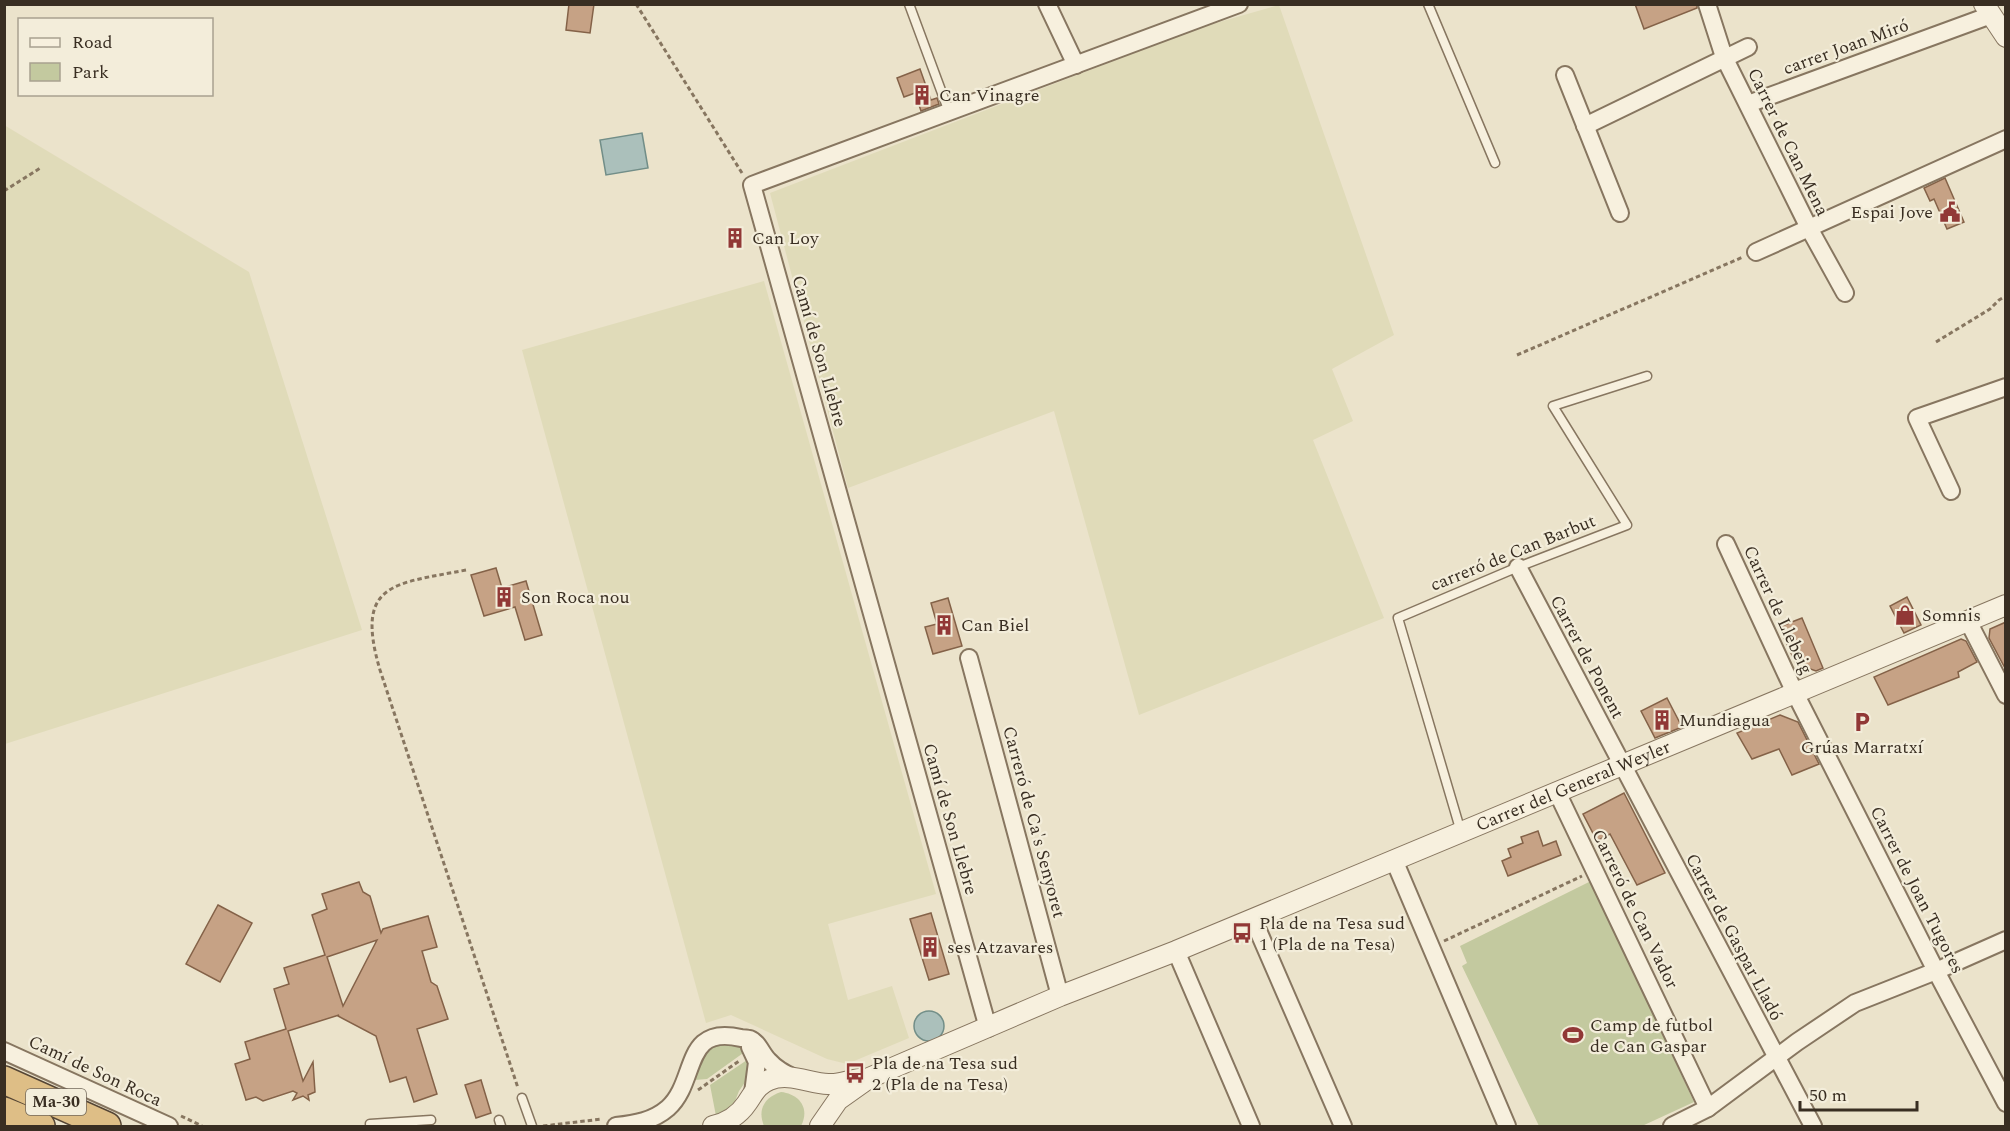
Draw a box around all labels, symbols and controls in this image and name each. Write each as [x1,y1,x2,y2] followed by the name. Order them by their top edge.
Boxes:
[1779,12,1913,82] street label: carrer Joan Miró
[18,18,213,96] legend
[72,29,113,56] text: Road
[72,59,109,86] text: Park
[1740,63,1836,221] street label: Carrer de Can Mena
[939,82,1039,109] place label: Can Vinagre
[910,83,934,107] building icon: Can Vinagre
[1851,199,1933,226] place label: Espai Jove
[1938,200,1962,224] public building icon: Espai Jove
[752,225,820,252] place label: Can Loy
[723,226,747,250] building icon: Can Loy
[784,272,854,430] street label: Camí de Son Llebre
[1426,507,1600,599] street label: carreró de Can Barbut
[1736,541,1820,679] street label: Carrer de Llebeig
[521,584,630,611] place label: Son Roca nou
[492,585,516,609] building icon: Son Roca nou
[1543,590,1631,724] street label: Carrer de Ponent
[1922,602,1981,629] place label: Somnis
[1893,603,1917,627] shop icon: Somnis
[961,612,1029,639] place label: Can Biel
[932,613,956,637] building icon: Can Biel
[1679,707,1770,734] place label: Mundiagua
[1650,708,1674,732] building icon: Mundiagua
[1850,710,1874,734] parking icon: Grúas Marratxí
[995,723,1073,921] street label: Carreró de Ca's Senyoret
[1472,733,1674,838] street label: Carrer del General Weyler
[1801,734,1925,761] place label: Grúas Marratxí
[915,740,985,898] street label: Camí de Son Llebre
[1863,801,1971,979] street label: Carrer de Joan Tugores
[1585,825,1685,993] street label: Carreró de Can Vador
[1678,848,1790,1026] street label: Carrer de Gaspar Lladó
[1259,910,1405,958] place label: Pla de na Tesa sud 1 (Pla de na Tesa)
[1230,921,1254,945] bus stop icon: Pla de na Tesa sud 1 (Pla de na Tesa)
[947,934,1054,961] place label: ses Atzavares
[918,935,942,959] building icon: ses Atzavares
[1590,1012,1713,1060] place label: Camp de futbol de Can Gaspar
[1561,1023,1585,1047] sports icon: Camp de futbol de Can Gaspar
[24,1028,166,1114] street label: Camí de Son Roca
[872,1050,1018,1098] place label: Pla de na Tesa sud 2 (Pla de na Tesa)
[843,1061,867,1085] bus stop icon: Pla de na Tesa sud 2 (Pla de na Tesa)
[1800,1074,1917,1112] scale bar
[1809,1082,1847,1109] text: 50 m
[26,1089,86,1115] road number: Ma-30

